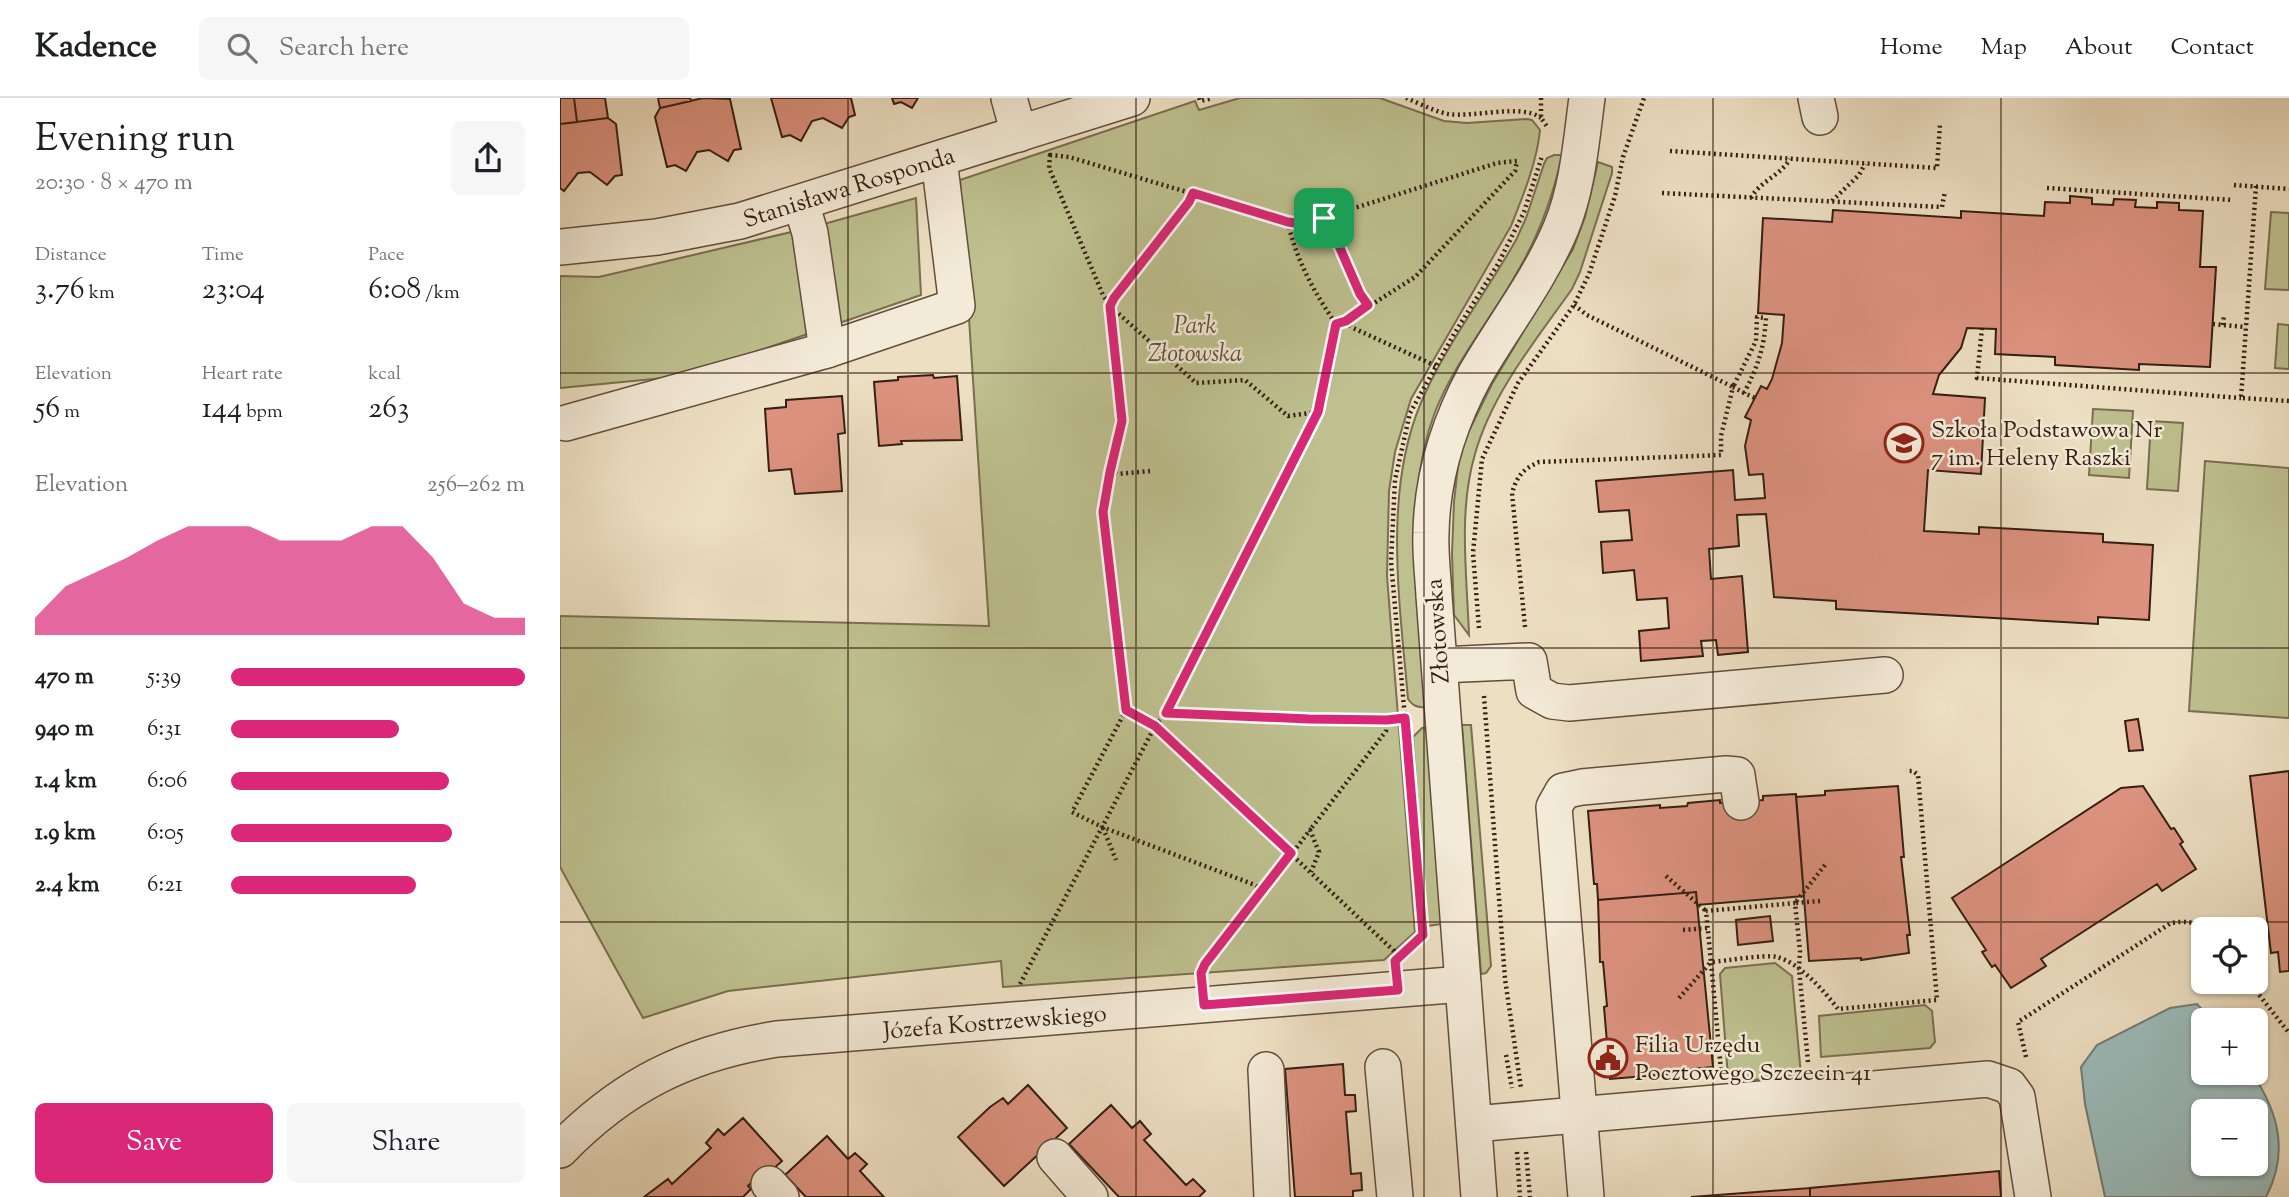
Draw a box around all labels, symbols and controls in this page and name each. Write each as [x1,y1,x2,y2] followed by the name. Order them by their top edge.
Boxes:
[199,17,689,80] search box
[35,24,157,72] text: Kadence
[223,29,261,67] icon: search
[279,30,409,67] text: Search here
[1880,31,1943,65] text: Home
[1981,31,2027,65] text: Map
[2065,31,2132,65] text: About
[2170,31,2254,65] text: Contact
[35,114,235,168] text: Evening run
[451,121,525,195] button: share
[739,140,959,238] street label: Stanisława Rosponda
[35,167,193,200] text: 20:30 · 8 × 470 m
[1294,188,1354,248] pin
[1305,199,1343,237] icon: arrive
[35,242,107,269] text: Distance
[202,242,244,269] text: Time
[368,242,405,269] text: Pace
[35,269,85,312] text: 3.76
[202,269,265,312] text: 23:04
[368,269,421,312] text: 6:08
[85,280,115,307] text: km
[421,280,460,307] text: /km
[1148,310,1242,372] park label: Park Złotowska
[35,361,112,388] text: Elevation
[202,361,283,388] text: Heart rate
[368,361,401,388] text: kcal
[35,388,60,431] text: 56
[202,388,242,431] text: 144
[368,388,409,431] text: 263
[60,399,80,426] text: m
[242,399,283,426] text: bpm
[1931,414,2162,476] place label: Szkoła Podstawowa Nr 7 im. Heleny Raszki
[1883,422,1925,464] school or university icon: Szkoła Podstawowa Nr 7 im. Heleny Raszki
[35,469,128,502] text: Elevation
[427,469,525,502] text: 256–262 m
[1418,577,1460,684] street label: Złotowska
[35,661,94,694] text: 470 m
[147,661,181,694] text: 5:39
[35,713,94,746] text: 940 m
[147,713,181,746] text: 6:31
[35,765,97,798] text: 1.4 km
[147,765,188,798] text: 6:06
[35,817,96,850] text: 1.9 km
[147,817,184,850] text: 6:05
[35,869,100,902] text: 2.4 km
[147,869,183,902] text: 6:21
[2191,917,2268,1176] map controls
[2191,917,2268,994] button: locate
[880,998,1108,1050] street label: Józefa Kostrzewskiego
[2191,1008,2268,1085] button: +
[1635,1029,1871,1091] place label: Filia Urzędu Pocztowego Szczecin 41
[1587,1037,1629,1079] public building icon: Filia Urzędu Pocztowego Szczecin 41
[2191,1099,2268,1176] button: −
[35,1103,273,1183] button: Save
[287,1103,525,1183] button: Share

